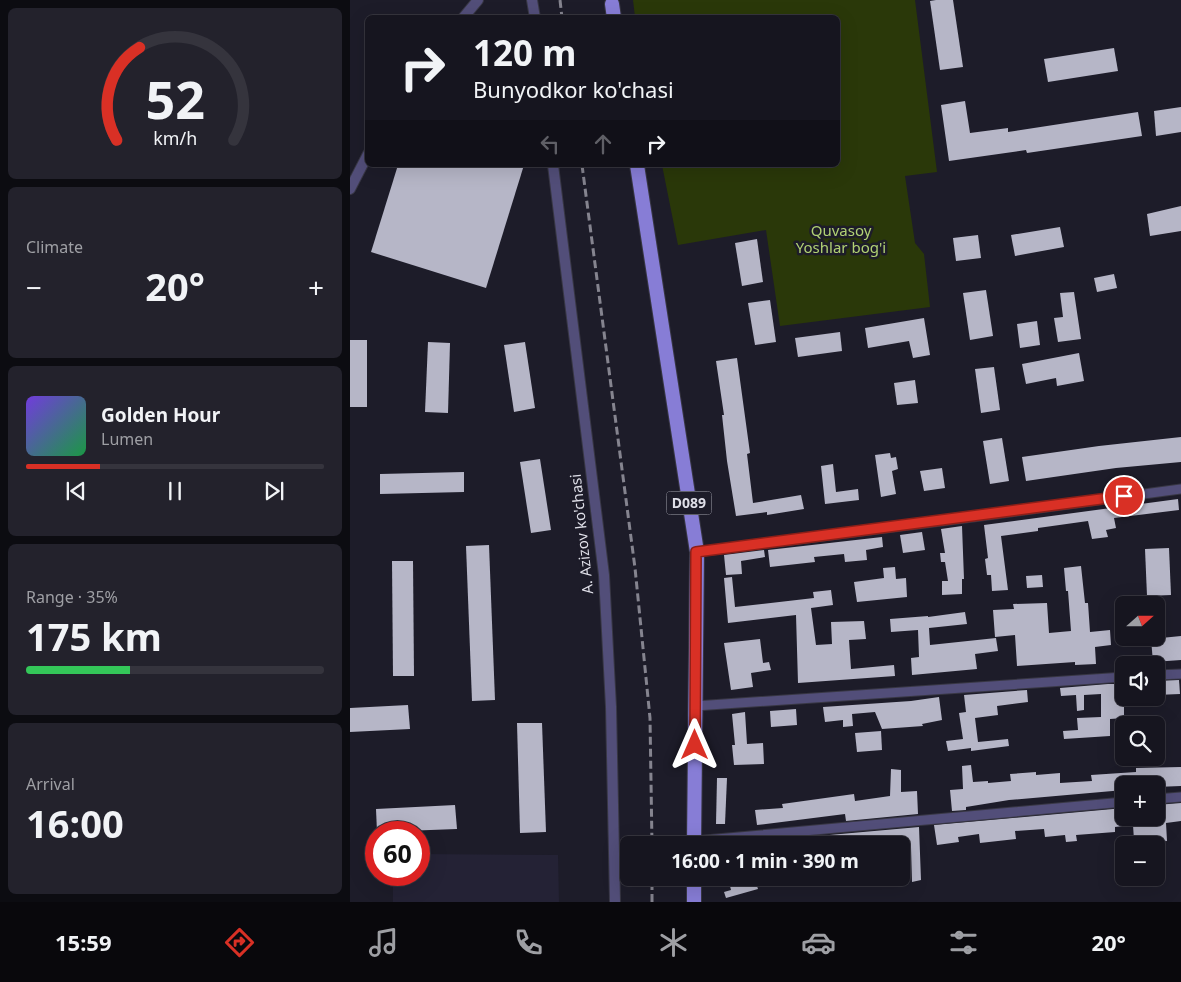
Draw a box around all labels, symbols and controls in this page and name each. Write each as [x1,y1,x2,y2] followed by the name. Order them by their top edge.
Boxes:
[473,29,576,76] text: 120 m
[390,35,455,100] icon: right
[145,63,205,134] text: 52
[473,74,674,104] text: Bunyodkor ko'chasi
[153,126,197,150] text: km/h
[536,130,564,158] icon: left
[589,130,617,158] icon: ahead
[642,130,670,158] icon: right
[796,220,886,257] park label: Quvasoy Yoshlar bog'i
[26,236,83,258] text: Climate
[145,260,205,312] text: 20°
[26,268,42,306] text: −
[308,268,324,306] text: +
[101,402,220,428] text: Golden Hour
[101,428,153,450] text: Lumen
[565,473,597,595] street label: A. Azizov ko'chasi
[1103,475,1145,517] pin
[62,477,90,505] icon: previous
[161,477,189,505] icon: pause
[260,477,288,505] icon: next
[1110,482,1138,510] icon: arrive
[666,492,712,514] road number: D089
[26,586,118,608] text: Range · 35%
[1115,596,1165,646] north arrow
[1115,596,1165,886] map controls
[26,610,162,662] text: 175 km
[1115,656,1165,706] button: sound
[1115,716,1165,766] button: search
[668,718,720,770] position arrow
[26,773,75,795] text: Arrival
[1115,776,1165,826] button: +
[26,797,124,849] text: 16:00
[365,821,430,886] speed limit sign: 60
[1115,836,1165,886] button: −
[671,848,859,874] text: 16:00 · 1 min · 390 m
[222,925,257,960] icon: directions
[366,925,401,960] icon: music
[511,925,546,960] icon: phone
[656,925,691,960] icon: climate
[801,925,836,960] icon: car
[946,925,981,960] icon: filters
[55,927,112,957] text: 15:59
[1091,927,1126,957] text: 20°

